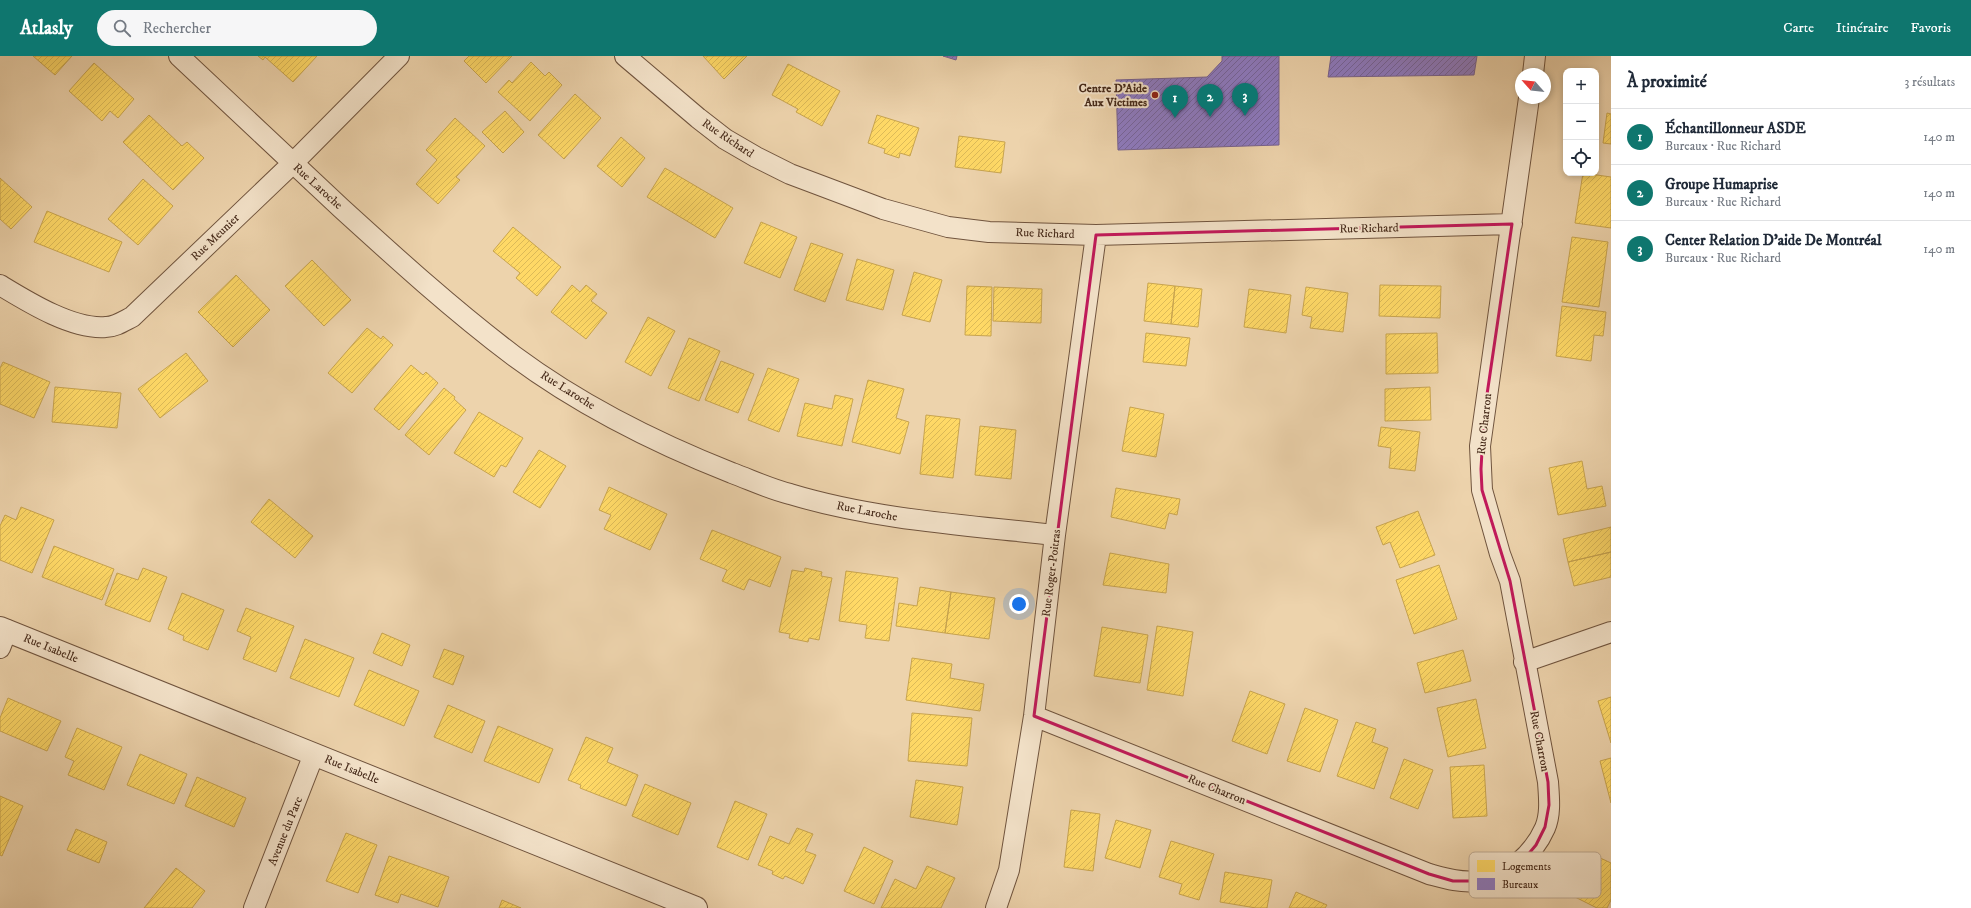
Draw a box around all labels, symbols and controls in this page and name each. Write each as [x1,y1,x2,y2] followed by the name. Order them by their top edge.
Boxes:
[97,10,377,46] search box
[20,17,73,40] text: Atlasly
[111,17,133,39] icon: search
[143,19,211,38] text: Rechercher
[1783,19,1814,37] text: Carte
[1836,19,1889,37] text: Itinéraire
[1911,19,1951,37] text: Favoris
[1515,68,1551,104] north arrow
[1563,68,1599,176] map controls
[1563,68,1599,104] button: +
[1627,71,1707,93] text: À proximité
[1904,74,1955,90] text: 3 résultats
[1079,81,1147,110] place label: Centre D'Aide Aux Victimes
[1232,83,1258,116] pin: 3
[1197,84,1223,117] pin: 2
[1162,85,1188,118] pin: 1
[1150,90,1160,100] marker: Centre D'Aide Aux Victimes
[1563,104,1599,140] button: −
[699,116,757,161] street label: Rue Richard
[1665,119,1806,138] text: Échantillonneur ASDE
[1638,129,1642,145] text: 1
[1923,129,1955,145] text: 140 m
[1665,138,1781,154] text: Bureaux · Rue Richard
[1563,140,1599,176] button: locate
[290,160,346,213] street label: Rue Laroche
[1665,175,1778,194] text: Groupe Humaprise
[1637,185,1643,201] text: 2
[1923,185,1955,201] text: 140 m
[1665,194,1781,210] text: Bureaux · Rue Richard
[188,210,243,264] street label: Rue Meunier
[1339,220,1399,237] street label: Rue Richard
[1015,225,1075,242] street label: Rue Richard
[1665,231,1881,250] text: Center Relation D'aide De Montréal
[1638,241,1642,257] text: 3
[1923,241,1955,257] text: 140 m
[1665,250,1781,266] text: Bureaux · Rue Richard
[538,368,598,413] street label: Rue Laroche
[1474,392,1495,456] street label: Rue Charron
[835,498,899,525] street label: Rue Laroche
[1039,528,1064,618] street label: Rue Roger-Poitras
[1009,594,1029,614] your location
[21,631,81,666] street label: Rue Isabelle
[1526,709,1553,774] street label: Rue Charron
[322,752,382,787] street label: Rue Isabelle
[1185,771,1249,808] street label: Rue Charron
[265,794,306,868] street label: Avenue du Parc
[1469,852,1601,898] legend
[1502,860,1551,874] text: Logements
[1502,878,1539,892] text: Bureaux

